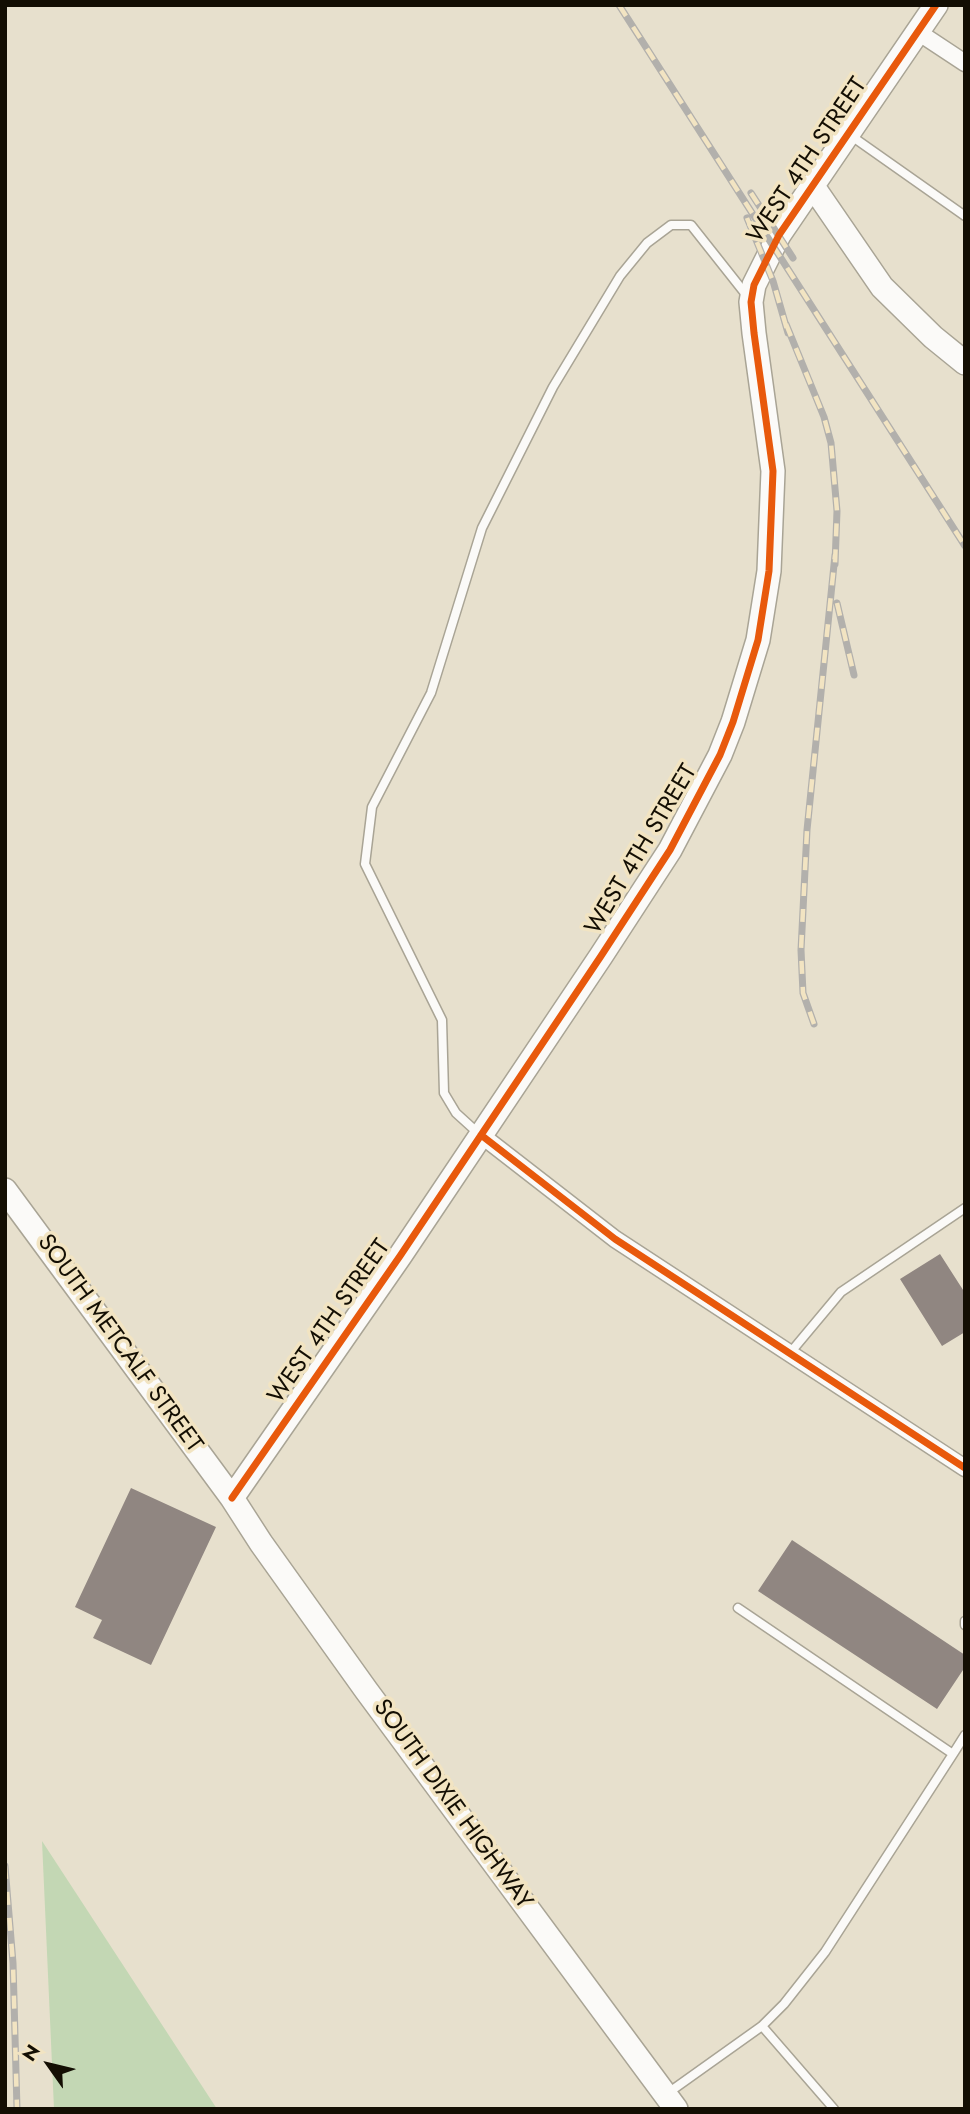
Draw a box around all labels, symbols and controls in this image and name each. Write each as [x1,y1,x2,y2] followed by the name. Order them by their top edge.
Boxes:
[742,73,874,249] street label: WEST 4TH STREET
[580,760,704,940] street label: WEST 4TH STREET
[30,1229,208,1459] street label: SOUTH METCALF STREET
[263,1235,397,1409] street label: WEST 4TH STREET
[366,1695,538,1915] street label: SOUTH DIXIE HIGHWAY
[14,2030,84,2100] north arrow
[16,2039,47,2067] text: N

